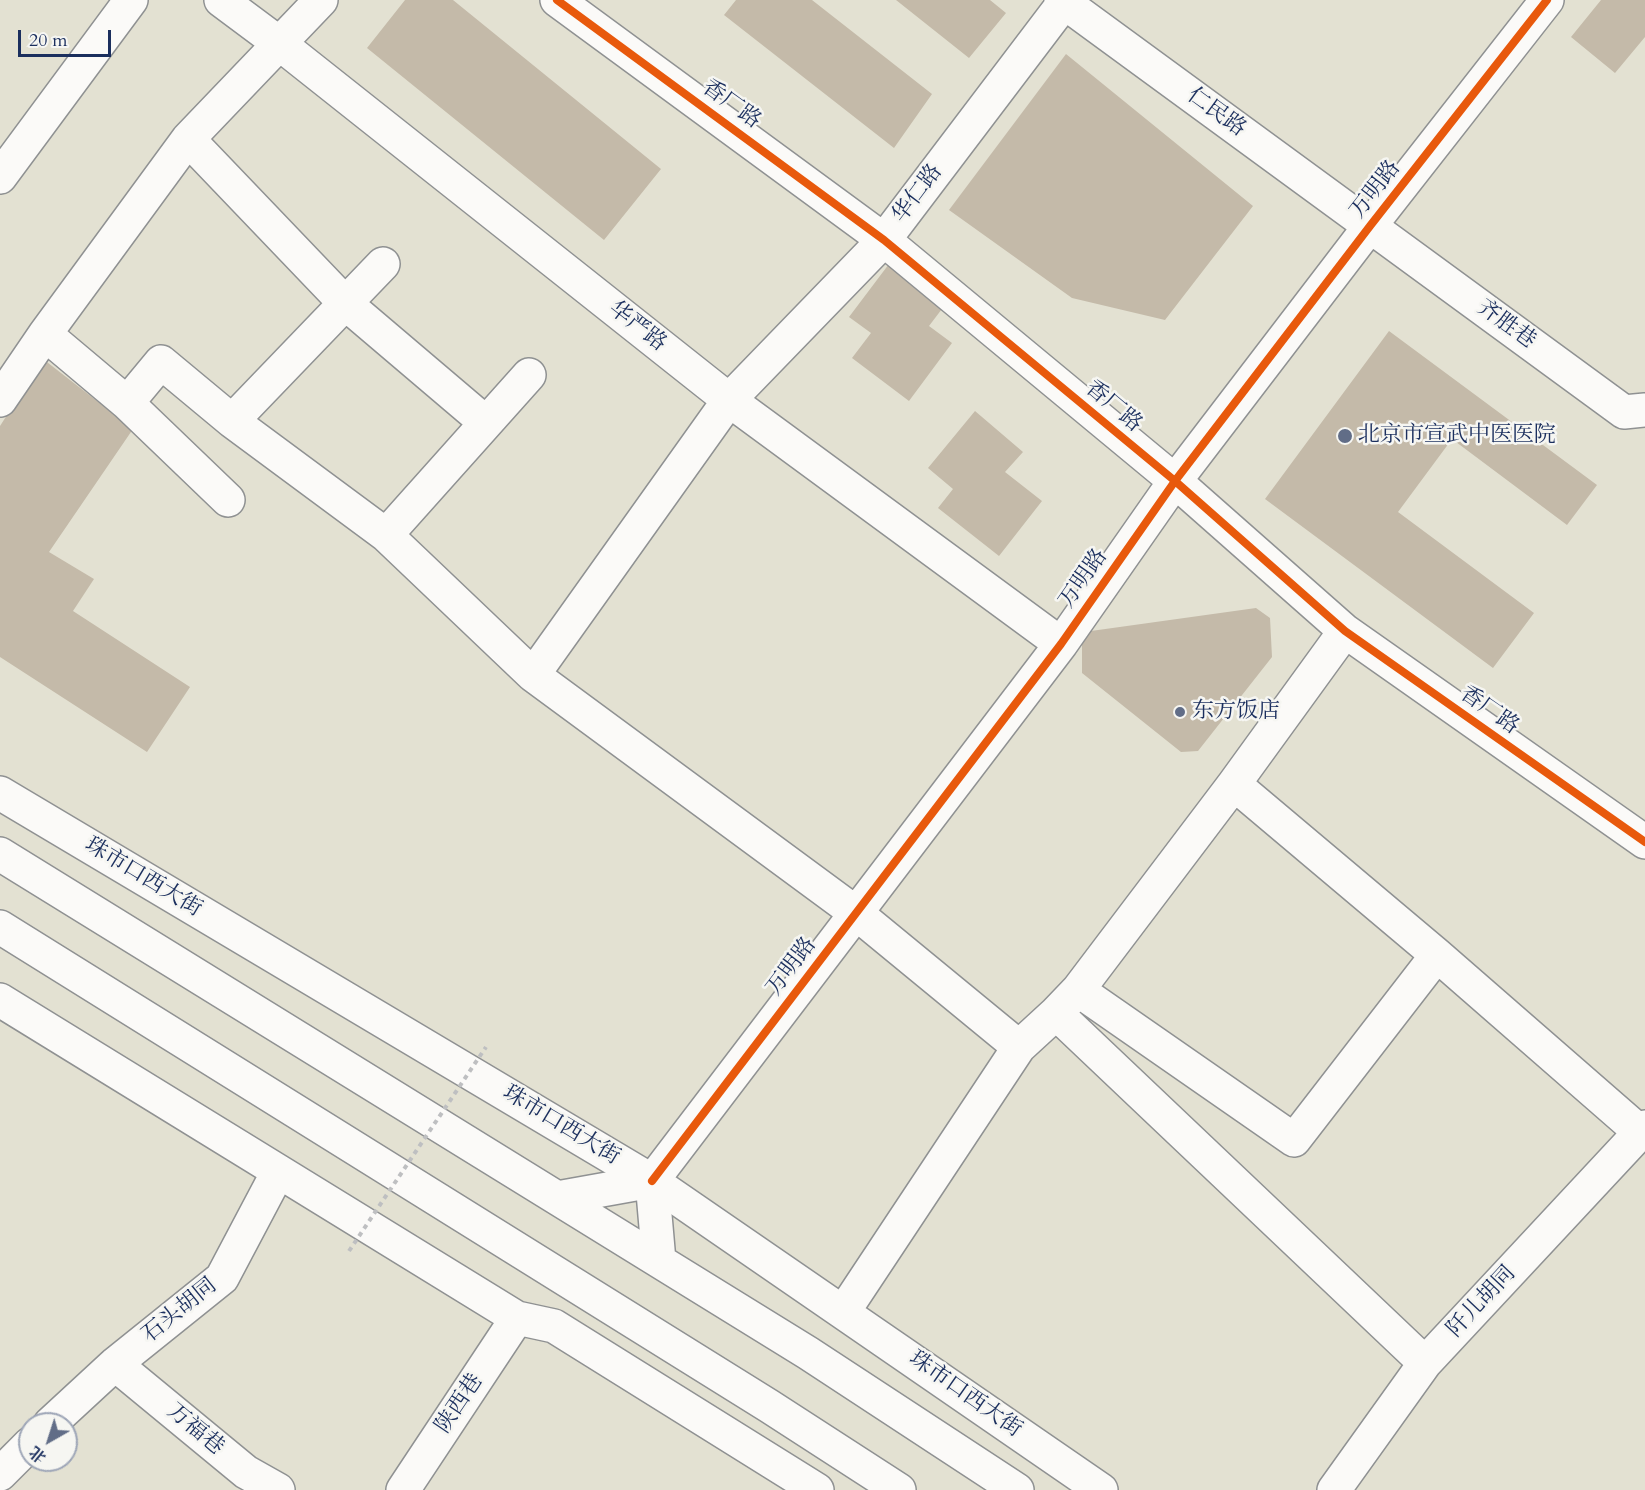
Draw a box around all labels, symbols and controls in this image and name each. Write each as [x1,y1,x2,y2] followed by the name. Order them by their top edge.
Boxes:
[21,18,114,56] scale bar
[29,28,68,53] text: 20 m
[697,75,765,135] street label: 香厂路
[1182,83,1250,143] street label: 仁民路
[1345,156,1407,224] street label: 万明路
[888,160,948,228] street label: 华仁路
[1472,295,1540,355] street label: 齐胜巷
[603,296,671,358] street label: 华严路
[1079,376,1147,438] street label: 香厂路
[1358,423,1556,449] place label: 北京市宣武中医医院
[1336,427,1354,445] marker: 北京市宣武中医医院
[1054,544,1114,614] street label: 万明路
[1454,681,1524,741] street label: 香厂路
[1192,699,1280,725] place label: 东方饭店
[1173,705,1187,719] marker: 东方饭店
[80,833,206,923] street label: 珠市口西大街
[762,933,822,1001] street label: 万明路
[498,1081,624,1171] street label: 珠市口西大街
[1442,1261,1522,1343] street label: 阡儿胡同
[137,1273,223,1349] street label: 石头胡同
[903,1346,1027,1444] street label: 珠市口西大街
[431,1369,489,1439] street label: 陕西巷
[161,1399,229,1461] street label: 万福巷
[18,1412,78,1472] north arrow
[25,1441,51,1468] text: 北

